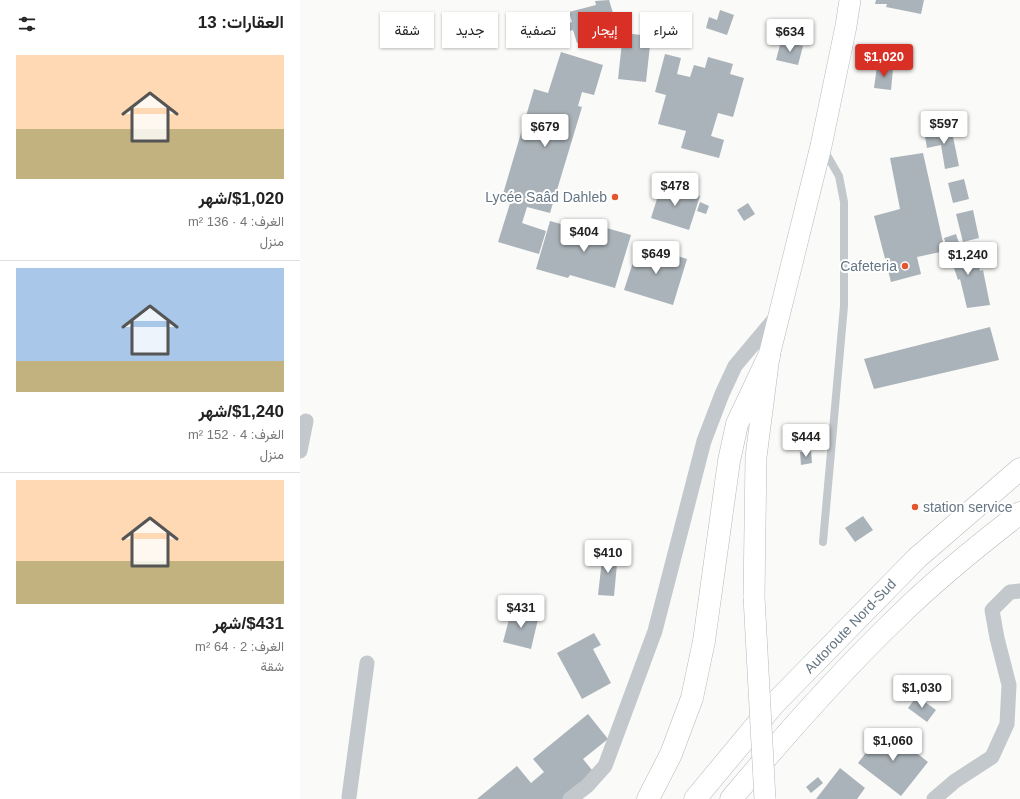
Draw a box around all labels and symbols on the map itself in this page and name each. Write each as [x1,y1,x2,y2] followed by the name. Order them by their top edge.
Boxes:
[766,19,814,53] pin: $634
[851,44,917,78] pin: $1,020
[920,111,968,145] pin: $597
[521,114,569,148] pin: $679
[651,173,699,207] pin: $478
[485,189,607,205] place label: Lycée Saâd Dahleb
[610,192,620,202] marker: Lycée Saâd Dahleb
[560,219,608,253] pin: $404
[632,241,680,275] pin: $649
[935,242,1001,276] pin: $1,240
[840,258,897,274] place label: Cafeteria
[900,261,910,271] marker: Cafeteria
[782,424,830,458] pin: $444
[923,499,1013,515] place label: station service
[910,502,920,512] marker: station service
[584,540,632,574] pin: $410
[801,576,899,676] street label: Autoroute Nord-Sud
[497,595,545,629] pin: $431
[889,675,955,709] pin: $1,030
[860,728,926,762] pin: $1,060

